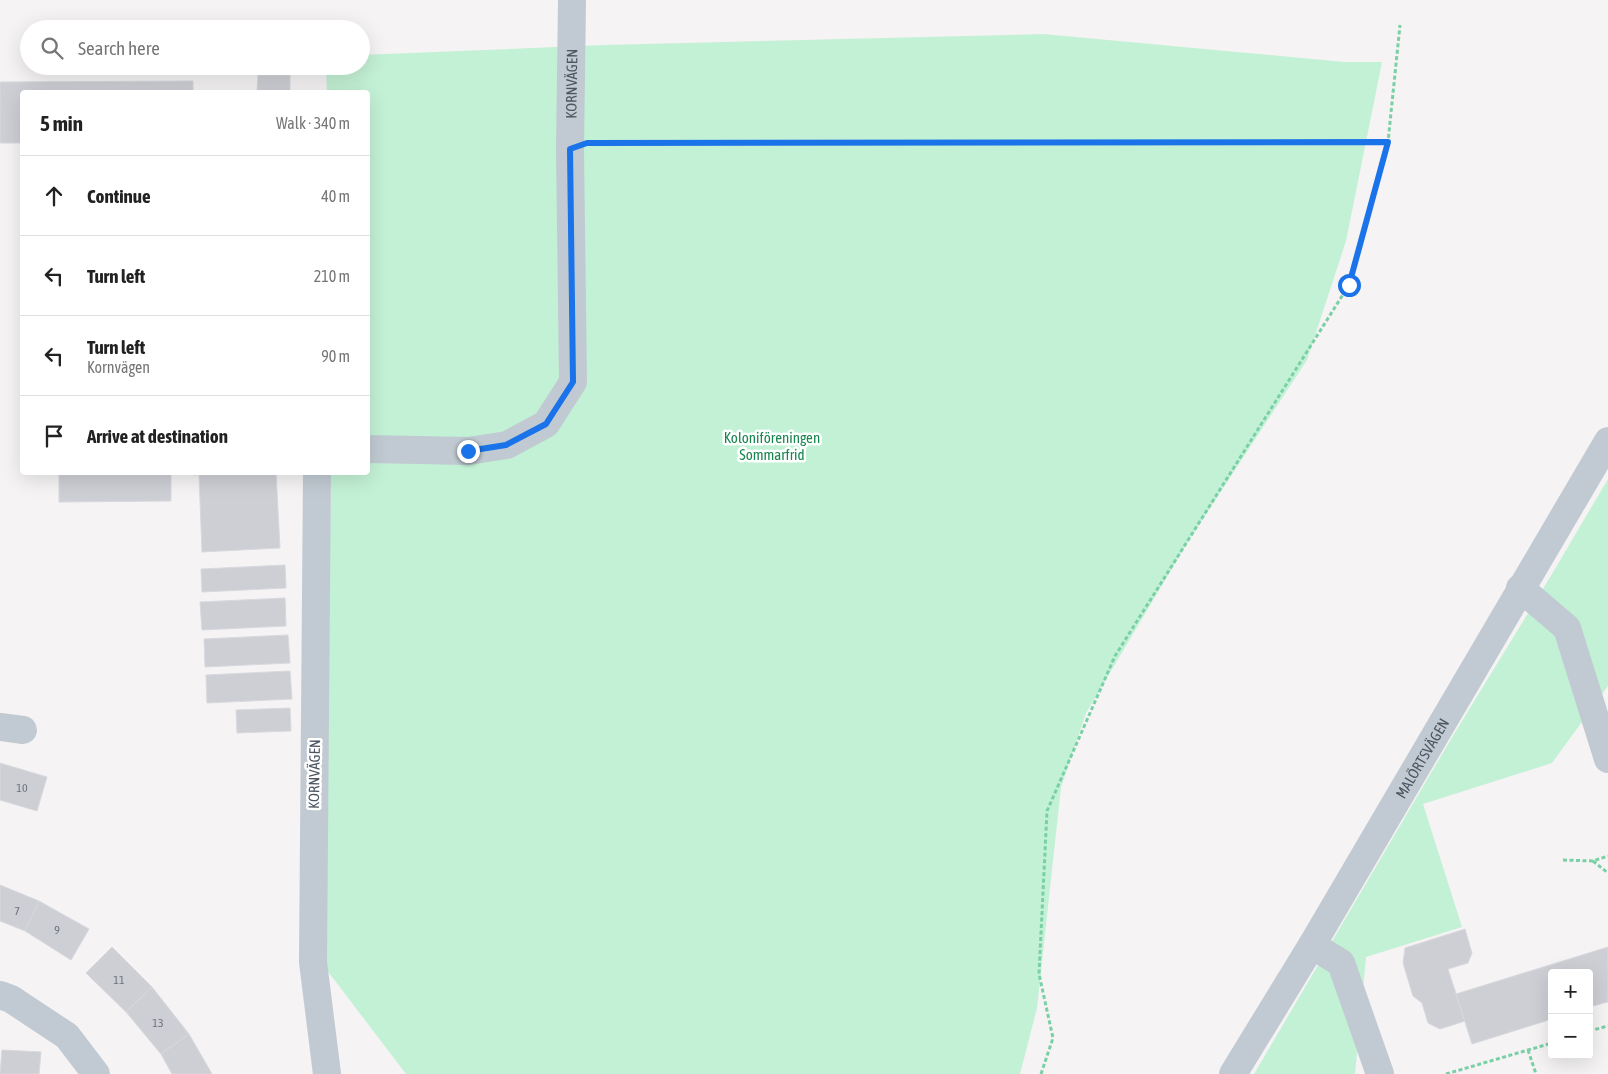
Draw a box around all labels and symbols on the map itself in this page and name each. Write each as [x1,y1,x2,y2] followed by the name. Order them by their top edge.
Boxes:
[562,49,580,119] street label: KORNVÄGEN
[1338,274,1361,297] route start
[724,429,820,463] park label: Koloniföreningen Sommarfrid
[457,440,480,463] route end
[1392,715,1452,801] street label: MALÖRTSVÄGEN
[305,739,323,809] street label: KORNVÄGEN
[16,781,28,795] house number: 10
[14,904,20,918] house number: 7
[54,923,60,937] house number: 9
[113,973,125,987] house number: 11
[152,1016,164,1030] house number: 13

